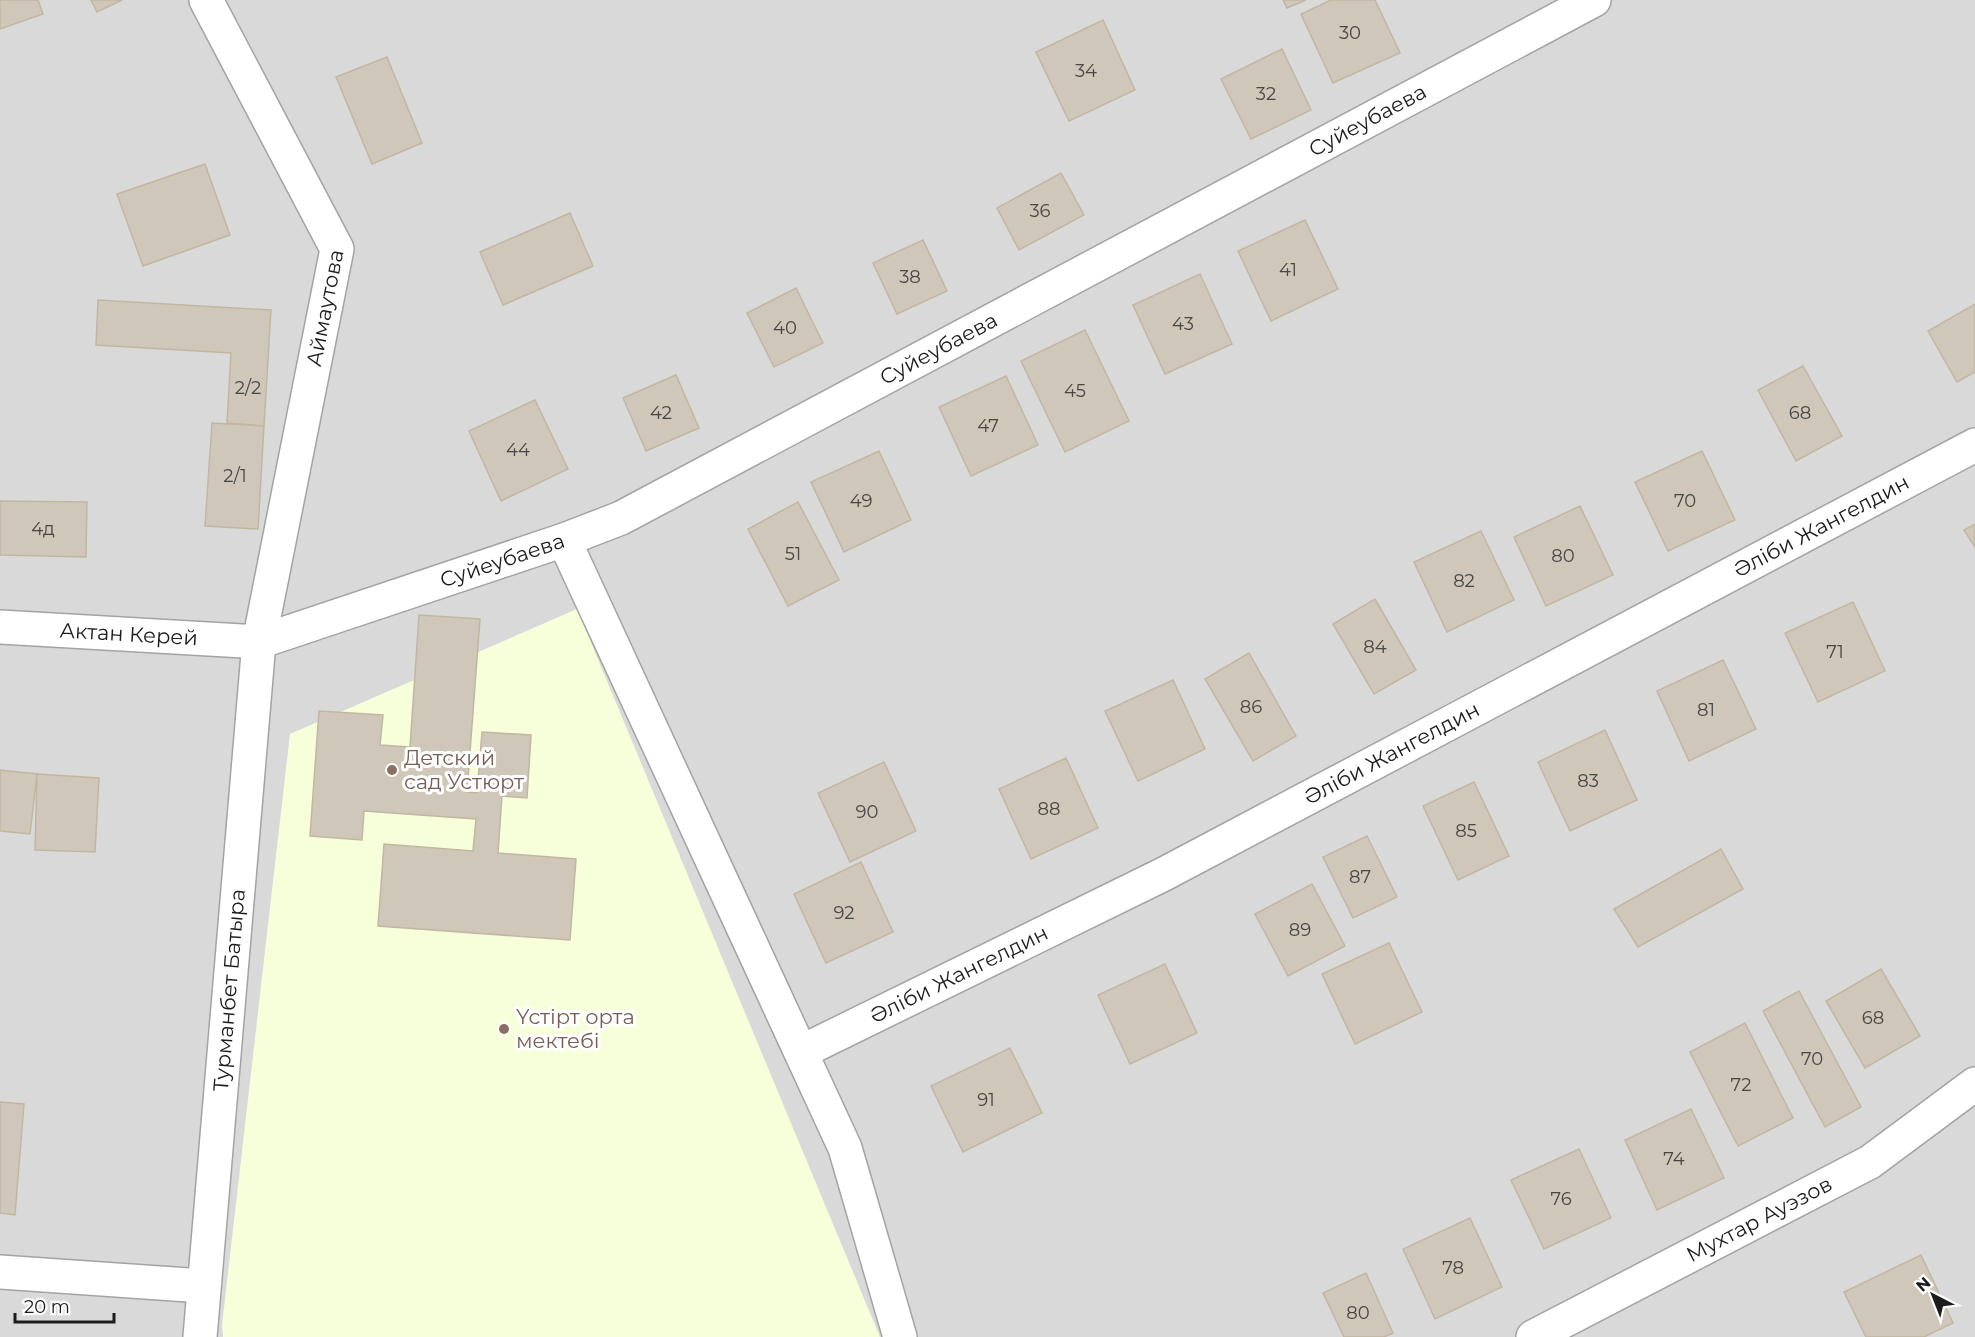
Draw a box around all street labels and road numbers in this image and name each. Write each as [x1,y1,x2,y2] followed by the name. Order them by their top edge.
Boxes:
[1304,79,1430,162] street label: Суйеубаева
[301,247,349,368] street label: Аймаутова
[875,307,1001,390] street label: Суйеубаева
[1729,469,1913,582] street label: Әліби Жангелдин
[437,528,568,593] street label: Суйеубаева
[59,617,199,650] street label: Актан Керей
[1300,696,1484,810] street label: Әліби Жангелдин
[208,888,250,1092] street label: Турманбет Батыра
[866,920,1052,1028] street label: Әліби Жангелдин
[1682,1171,1836,1267] street label: Мухтар Ауэзов

